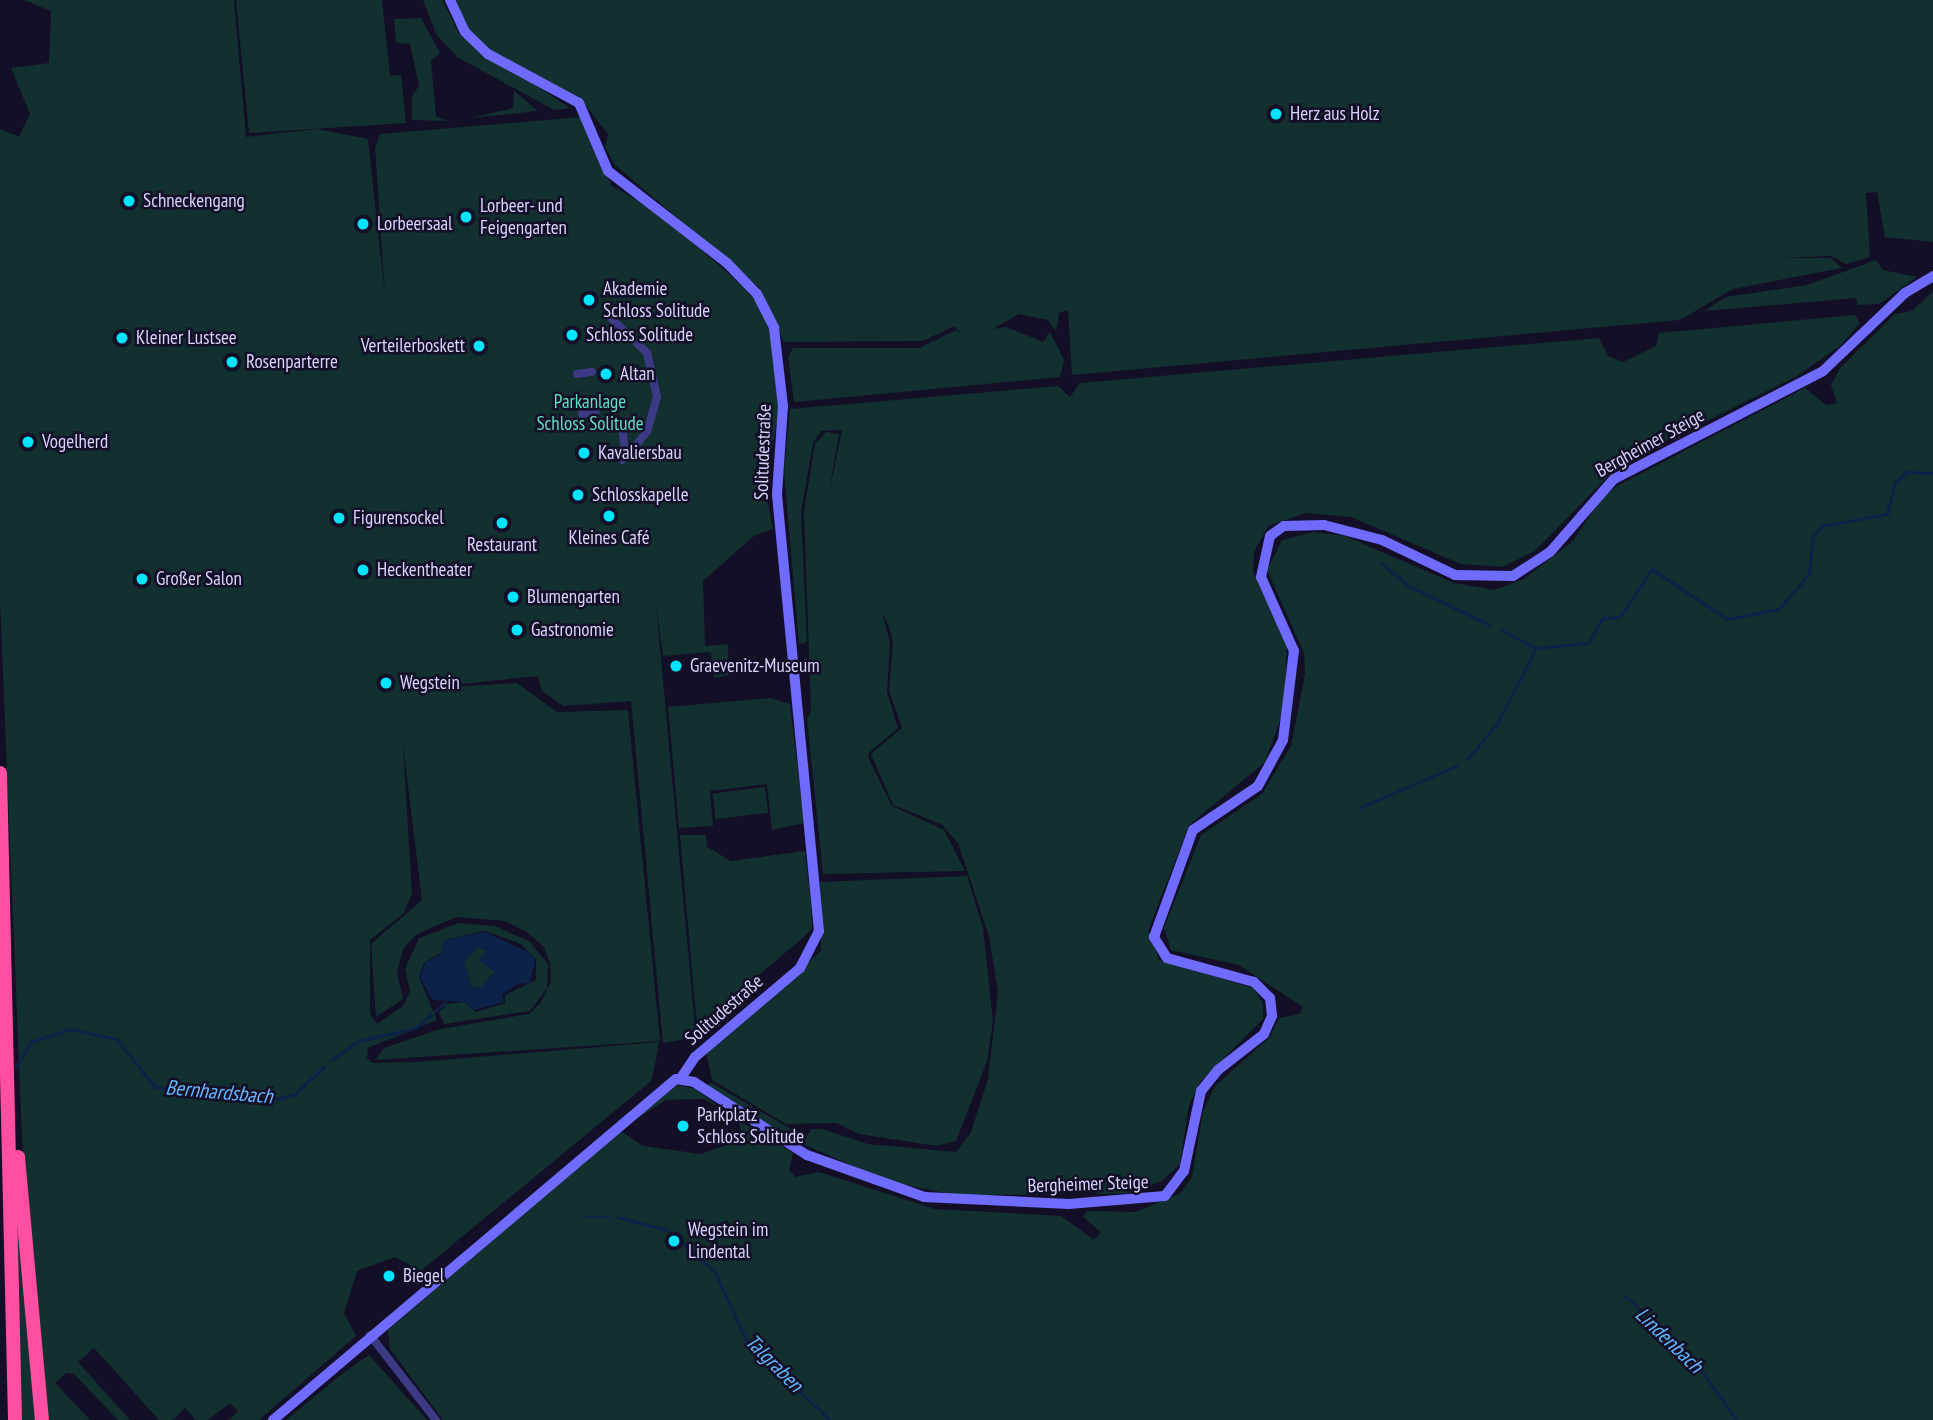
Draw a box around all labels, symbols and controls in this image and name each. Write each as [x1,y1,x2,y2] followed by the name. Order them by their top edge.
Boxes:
[1290,103,1380,125] place label: Herz aus Holz
[1268,106,1284,122] marker: Herz aus Holz
[143,190,245,212] place label: Schneckengang
[121,193,137,209] marker: Schneckengang
[480,195,567,239] place label: Lorbeer- und Feigengarten
[458,209,474,225] marker: Lorbeer- und Feigengarten
[377,213,453,235] place label: Lorbeersaal
[355,216,371,232] marker: Lorbeersaal
[603,278,710,322] place label: Akademie Schloss Solitude
[581,292,597,308] marker: Akademie Schloss Solitude
[586,324,693,346] place label: Schloss Solitude
[136,327,237,349] place label: Kleiner Lustsee
[564,327,580,343] marker: Schloss Solitude
[114,330,130,346] marker: Kleiner Lustsee
[361,335,465,357] place label: Verteilerboskett
[471,338,487,354] marker: Verteilerboskett
[246,351,338,373] place label: Rosenparterre
[224,354,240,370] marker: Rosenparterre
[620,363,655,385] place label: Altan
[598,366,614,382] marker: Altan
[536,391,644,435] park label: Parkanlage Schloss Solitude
[750,404,776,500] street label: Solitudestraße
[1591,404,1709,482] street label: Bergheimer Steige
[42,431,108,453] place label: Vogelherd
[20,434,36,450] marker: Vogelherd
[598,442,682,464] place label: Kavaliersbau
[576,445,592,461] marker: Kavaliersbau
[592,484,689,506] place label: Schlosskapelle
[570,487,586,503] marker: Schlosskapelle
[353,507,444,529] place label: Figurensockel
[601,508,617,524] marker: Kleines Café
[331,510,347,526] marker: Figurensockel
[494,515,510,531] marker: Restaurant
[568,527,650,549] place label: Kleines Café
[467,534,537,556] place label: Restaurant
[377,559,472,581] place label: Heckentheater
[355,562,371,578] marker: Heckentheater
[156,568,242,590] place label: Großer Salon
[134,571,150,587] marker: Großer Salon
[527,586,620,608] place label: Blumengarten
[505,589,521,605] marker: Blumengarten
[531,619,614,641] place label: Gastronomie
[509,622,525,638] marker: Gastronomie
[690,655,820,677] place label: Graevenitz-Museum
[668,658,684,674] marker: Graevenitz-Museum
[400,672,460,694] place label: Wegstein
[378,675,394,691] marker: Wegstein
[680,970,768,1050] street label: Solitudestraße
[164,1075,274,1109] water label: Bernhardsbach
[697,1104,804,1148] place label: Parkplatz Schloss Solitude
[675,1118,691,1134] marker: Parkplatz Schloss Solitude
[1027,1170,1149,1198] street label: Bergheimer Steige
[688,1219,768,1263] place label: Wegstein im Lindental
[666,1233,682,1249] marker: Wegstein im Lindental
[403,1265,444,1287] place label: Biegel
[381,1268,397,1284] marker: Biegel
[1630,1302,1708,1378] water label: Lindenbach
[740,1329,808,1397] water label: Talgraben

